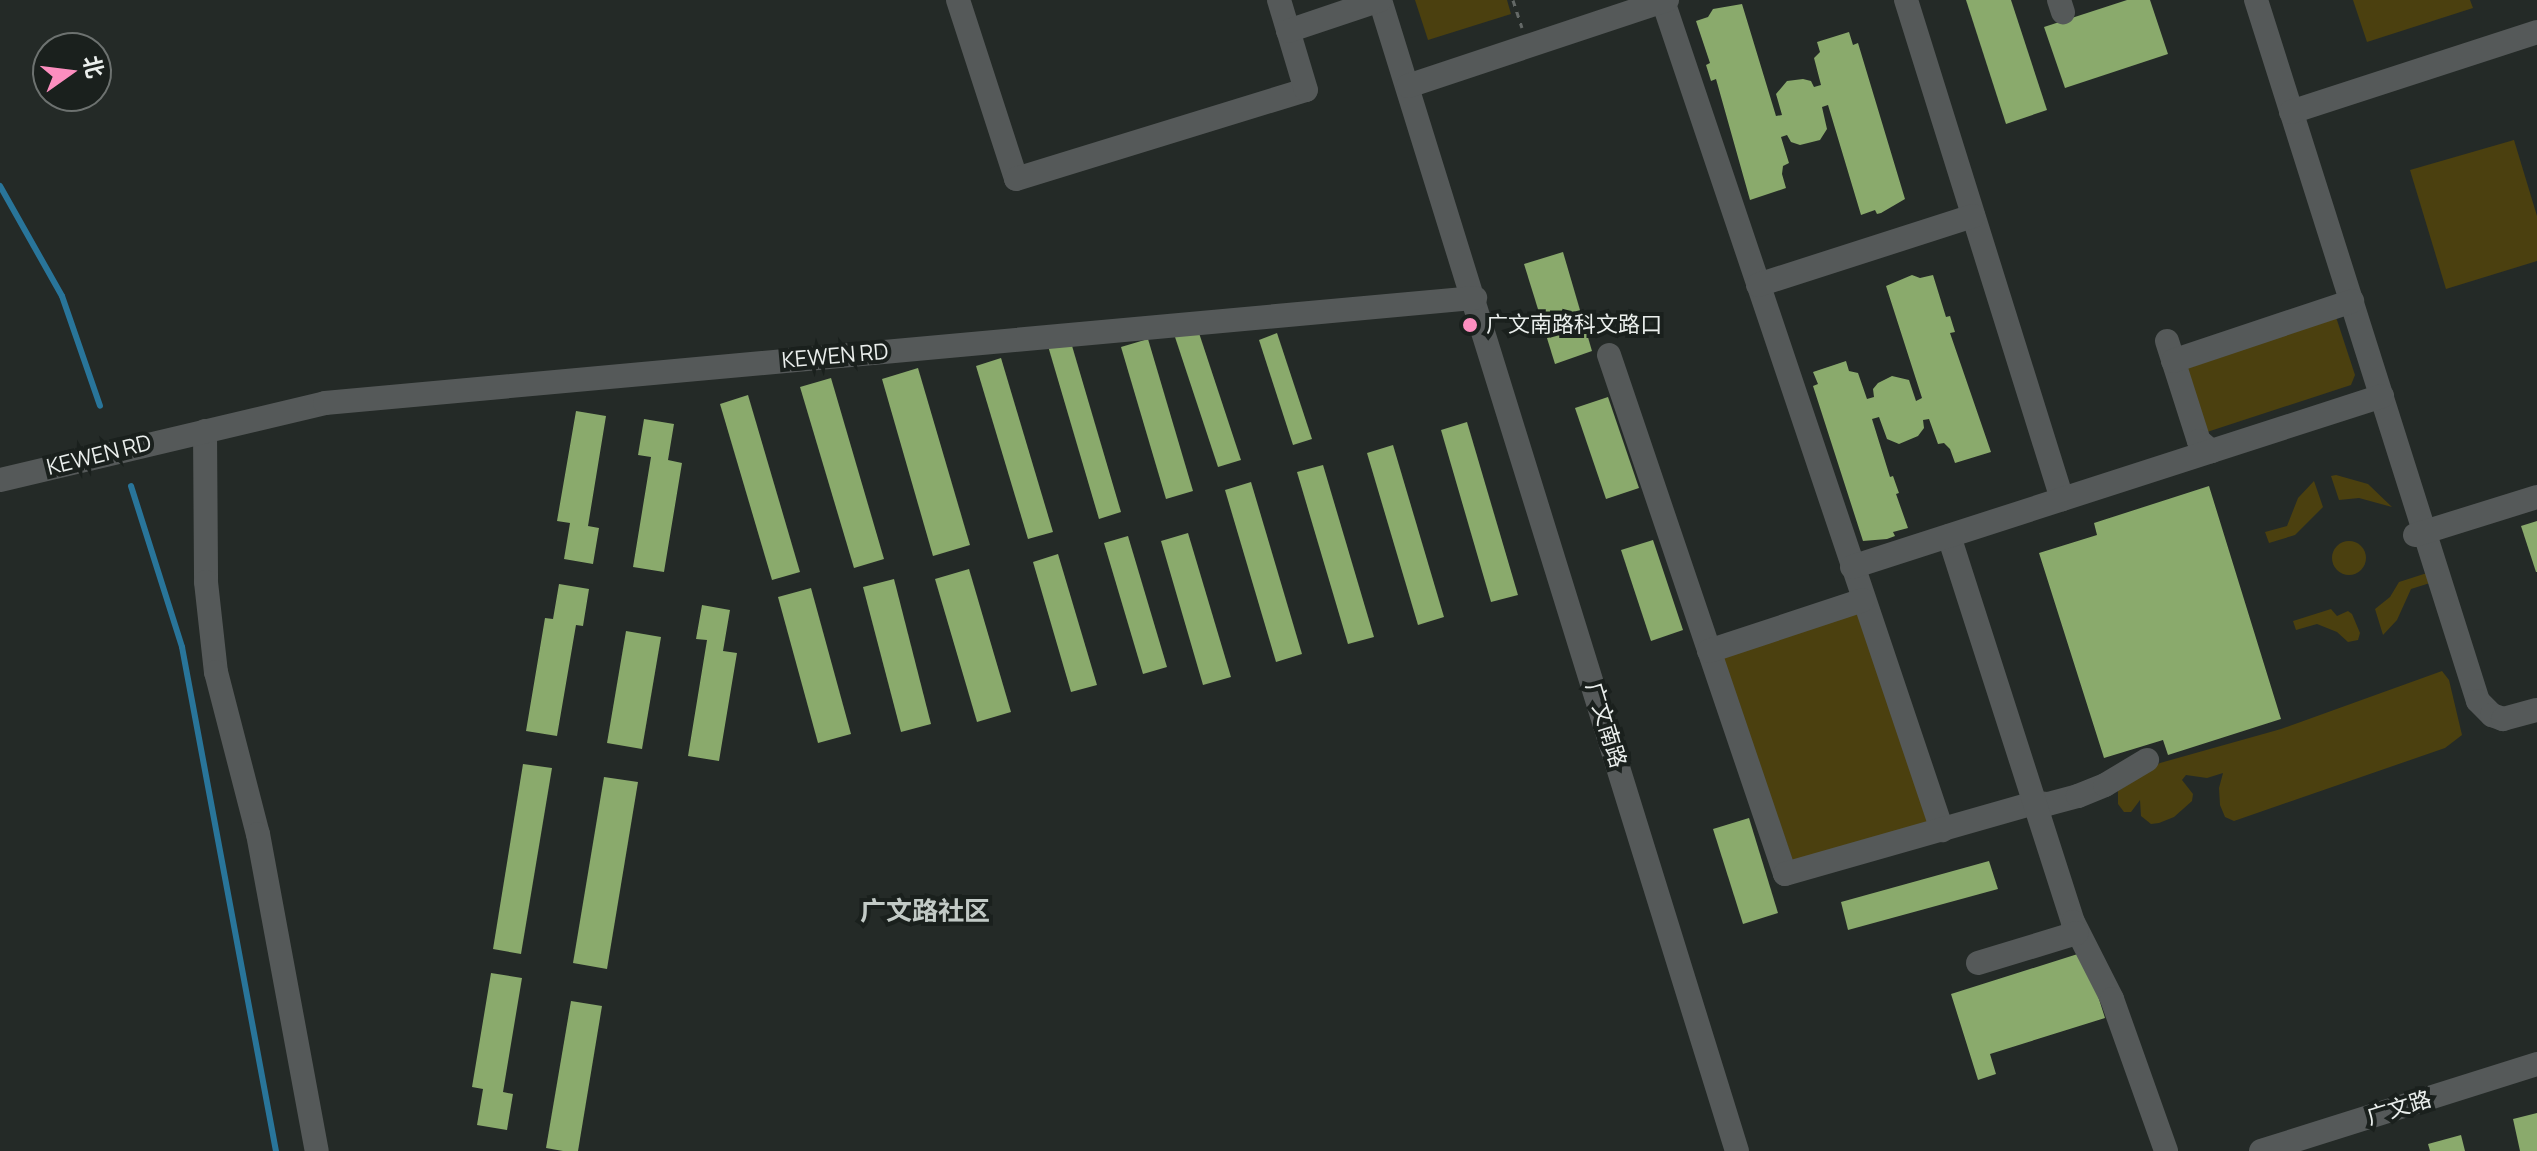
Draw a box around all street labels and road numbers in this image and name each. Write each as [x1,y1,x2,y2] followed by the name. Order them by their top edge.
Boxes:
[781,338,889,374] street label: KEWEN RD
[44,429,154,481] street label: KEWEN RD
[1581,679,1631,771] street label: 广文南路
[2364,1086,2434,1130] street label: 广文路

